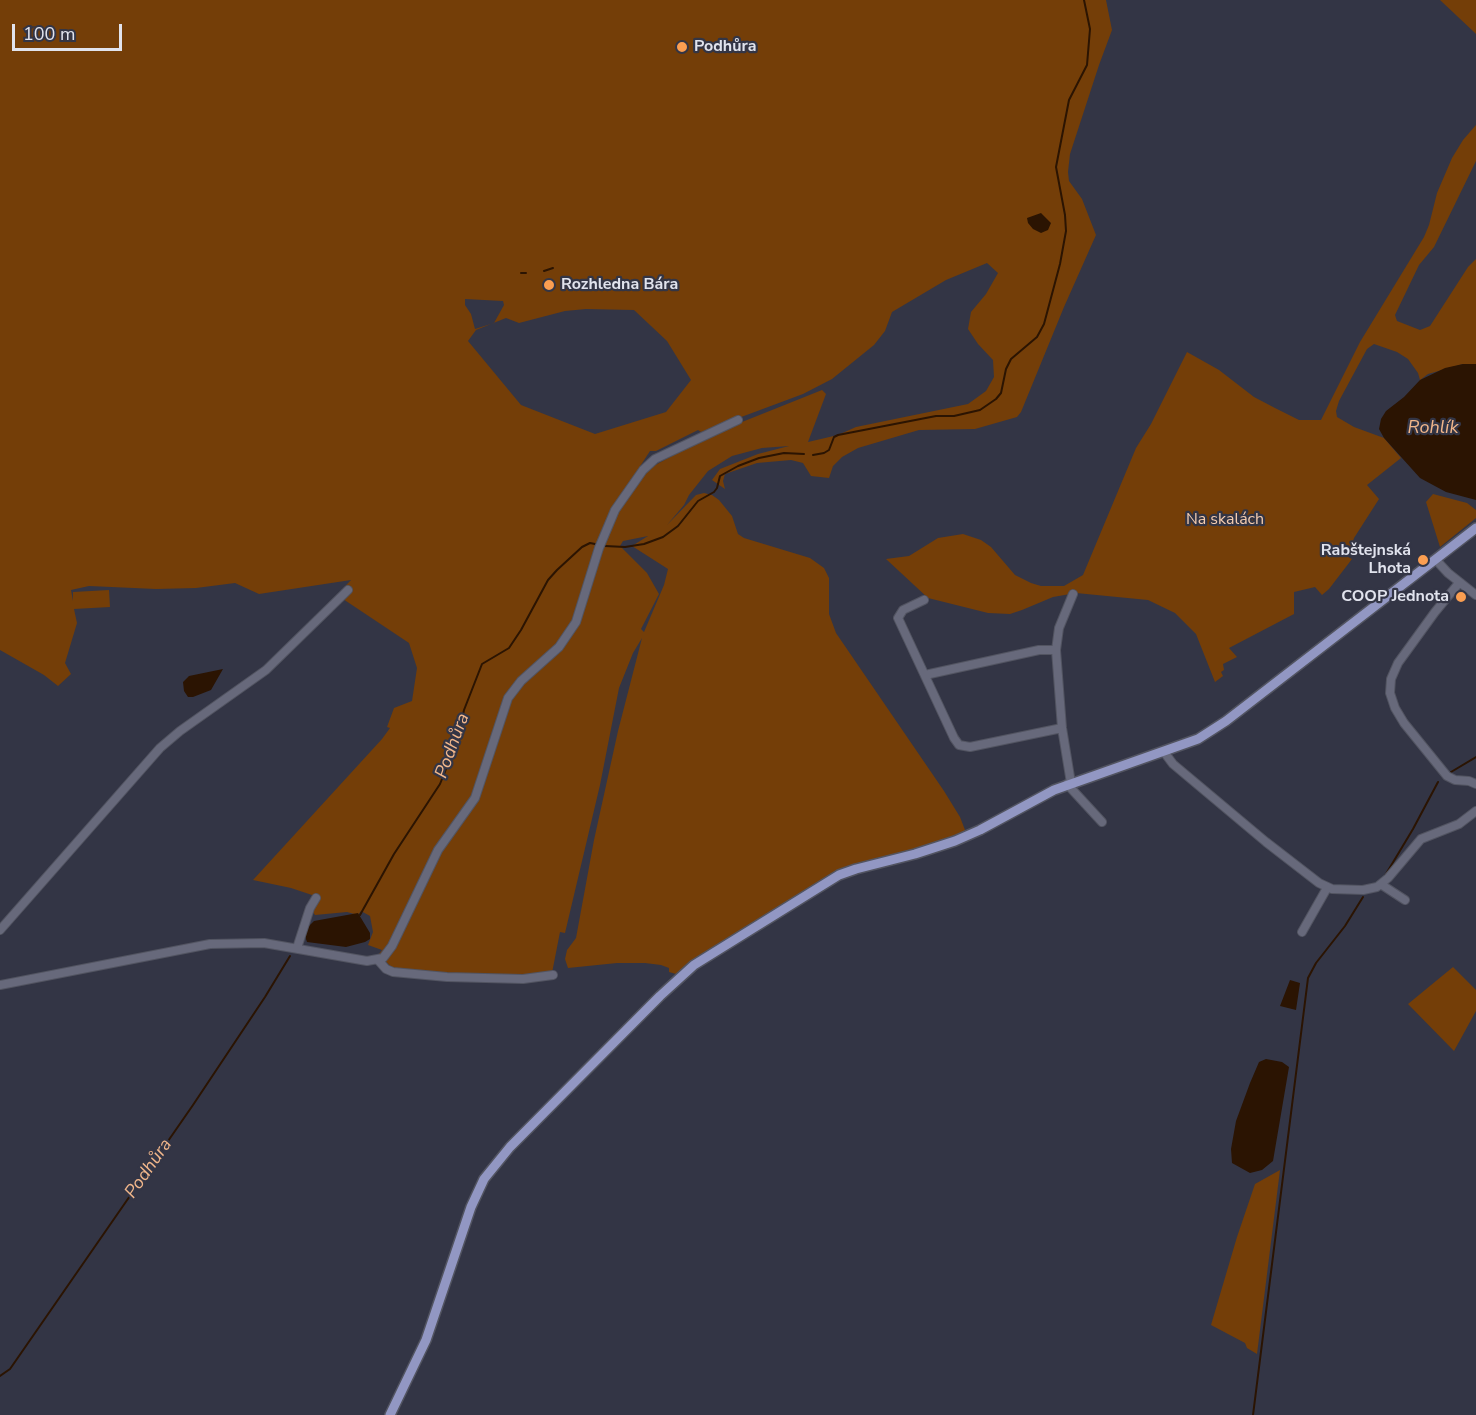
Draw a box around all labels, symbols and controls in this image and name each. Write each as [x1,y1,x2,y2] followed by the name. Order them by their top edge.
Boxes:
[15,12,124,50] scale bar
[23,22,75,46] text: 100 m
[694,37,756,57] place label: Podhůra
[675,40,689,54] marker: Podhůra
[561,275,678,295] place label: Rozhledna Bára
[542,278,556,292] marker: Rozhledna Bára
[1408,418,1458,440] water label: Rohlík
[1186,510,1264,530] park label: Na skalách
[1321,541,1411,579] place label: Rabštejnská Lhota
[1416,553,1430,567] marker: Rabštejnská Lhota
[1341,587,1449,607] place label: COOP Jednota
[1454,590,1468,604] marker: COOP Jednota
[431,710,475,782] water label: Podhůra
[121,1135,177,1203] water label: Podhůra

